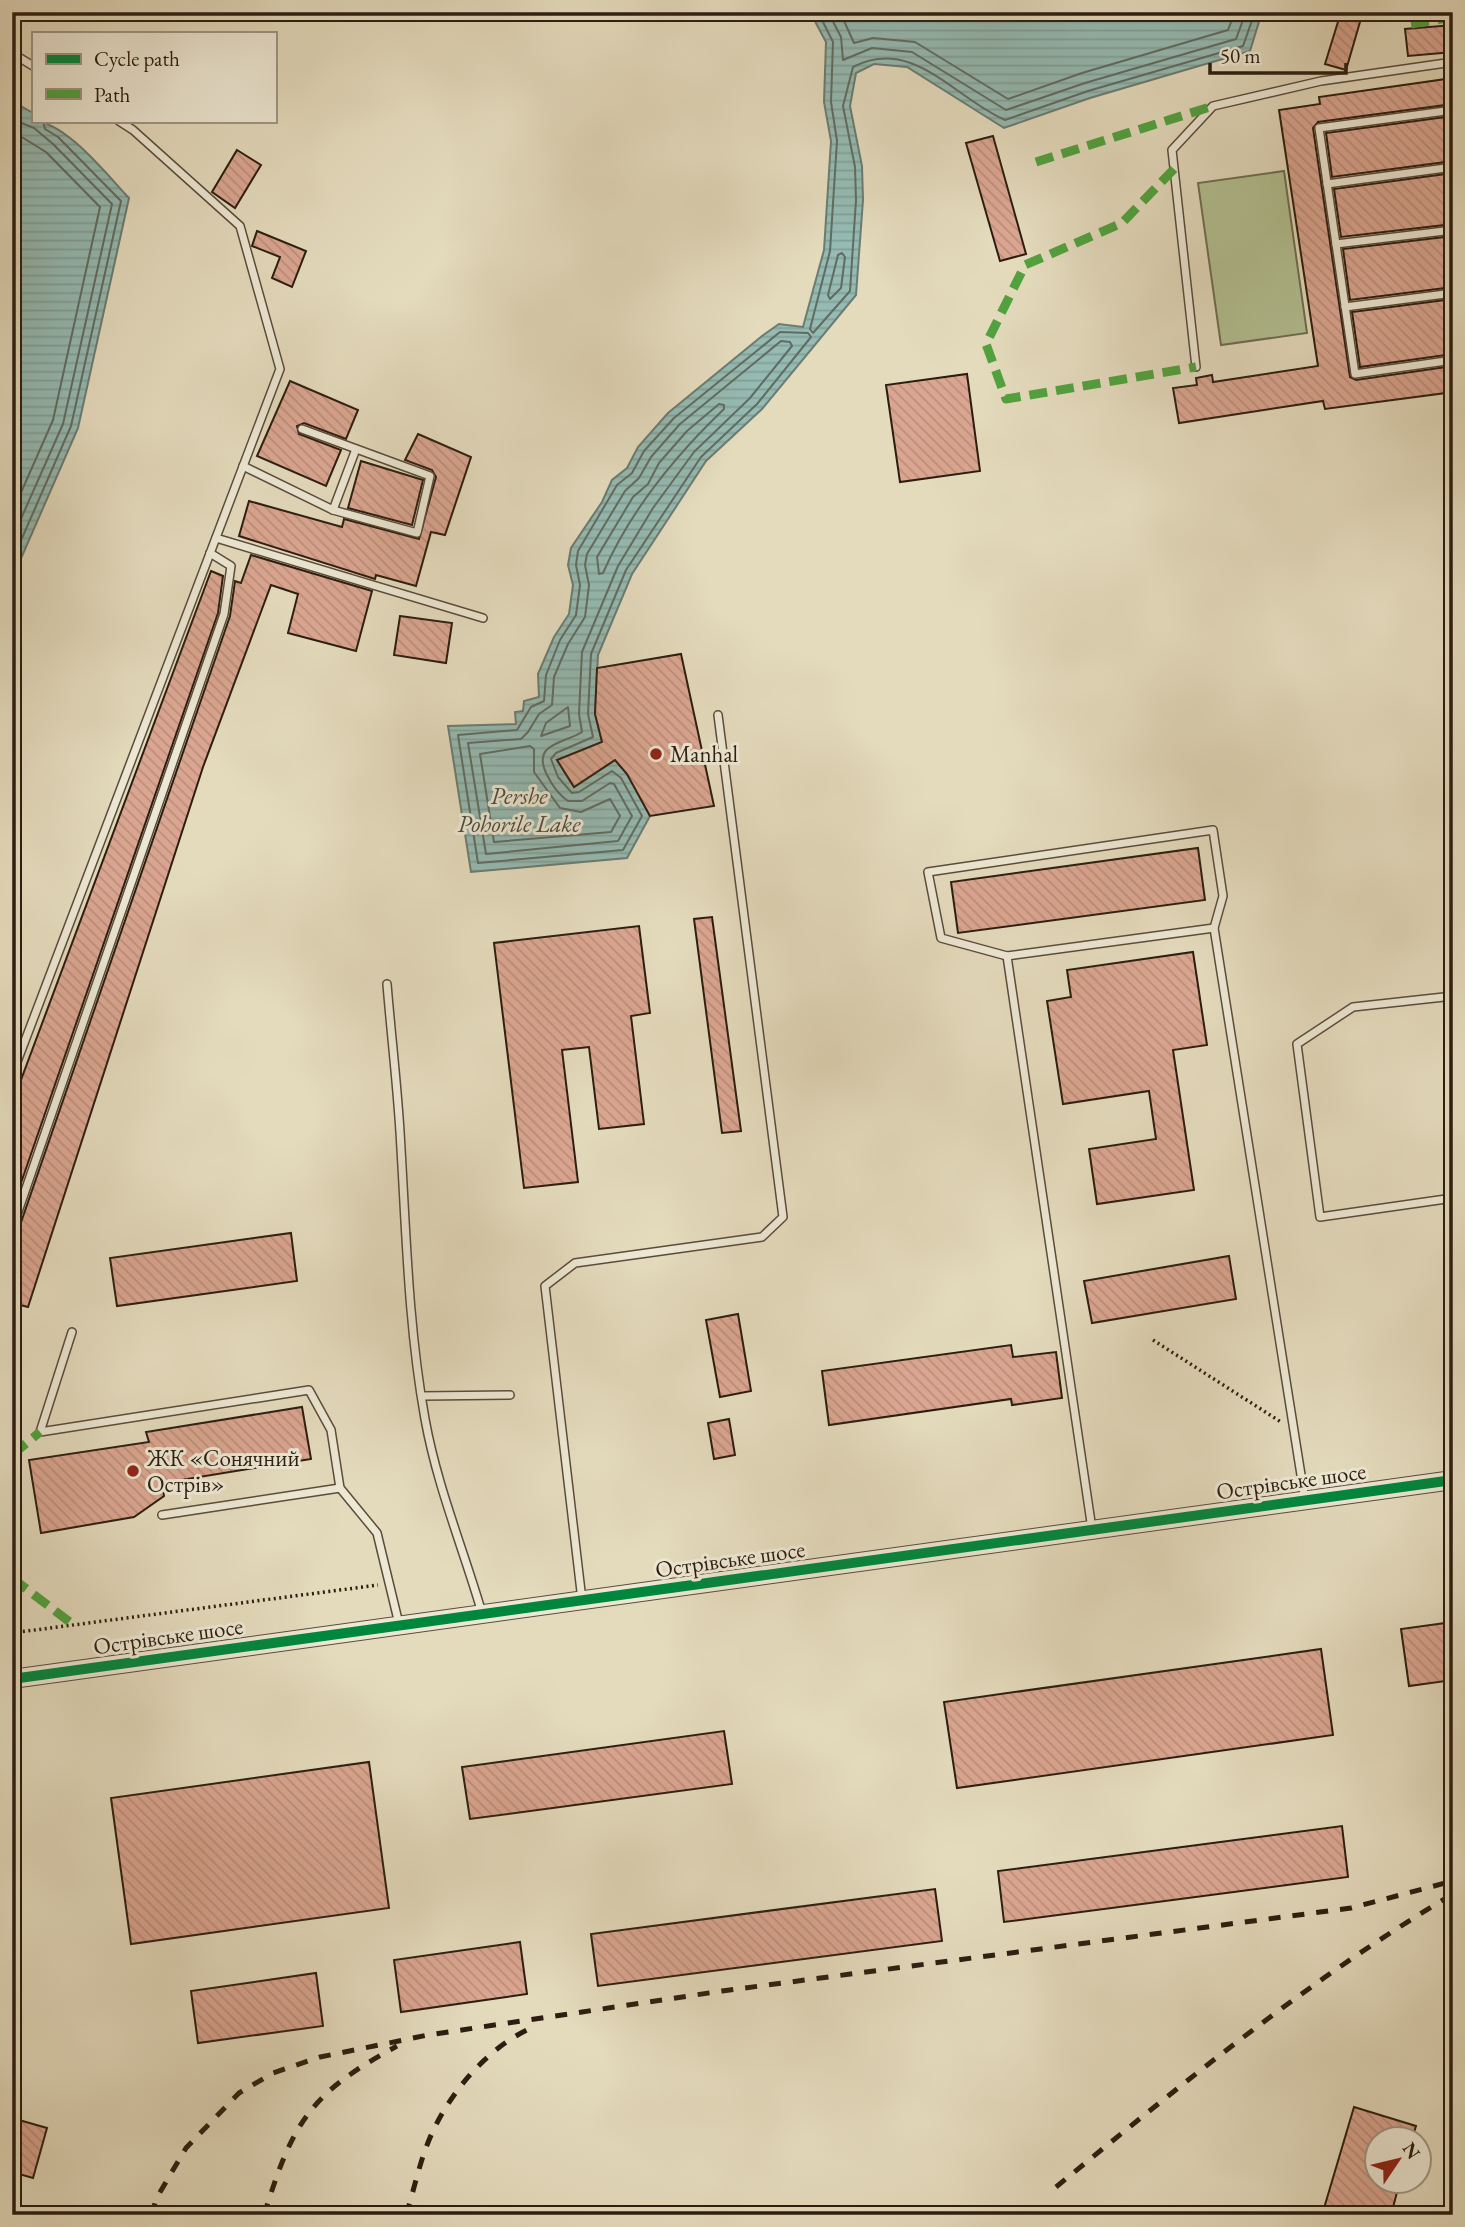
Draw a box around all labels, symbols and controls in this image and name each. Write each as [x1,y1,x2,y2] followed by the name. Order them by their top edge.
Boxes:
[32,32,276,122] legend
[1210,32,1346,76] scale bar
[1220,42,1261,69] text: 50 m
[94,45,180,72] text: Cycle path
[94,81,131,108] text: Path
[670,739,739,769] place label: Manhal
[648,746,664,762] marker: Manhal
[458,780,581,839] water label: Pershe Pohorile Lake
[146,1443,300,1499] place label: ЖК «Сонячний Острів»
[1214,1456,1368,1506] street label: Острівське шосе
[125,1463,141,1479] marker: ЖК «Сонячний Острів»
[653,1534,807,1584] street label: Острівське шосе
[91,1611,245,1661] street label: Острівське шосе
[1364,2126,1434,2196] north arrow
[1397,2137,1427,2165] text: N

